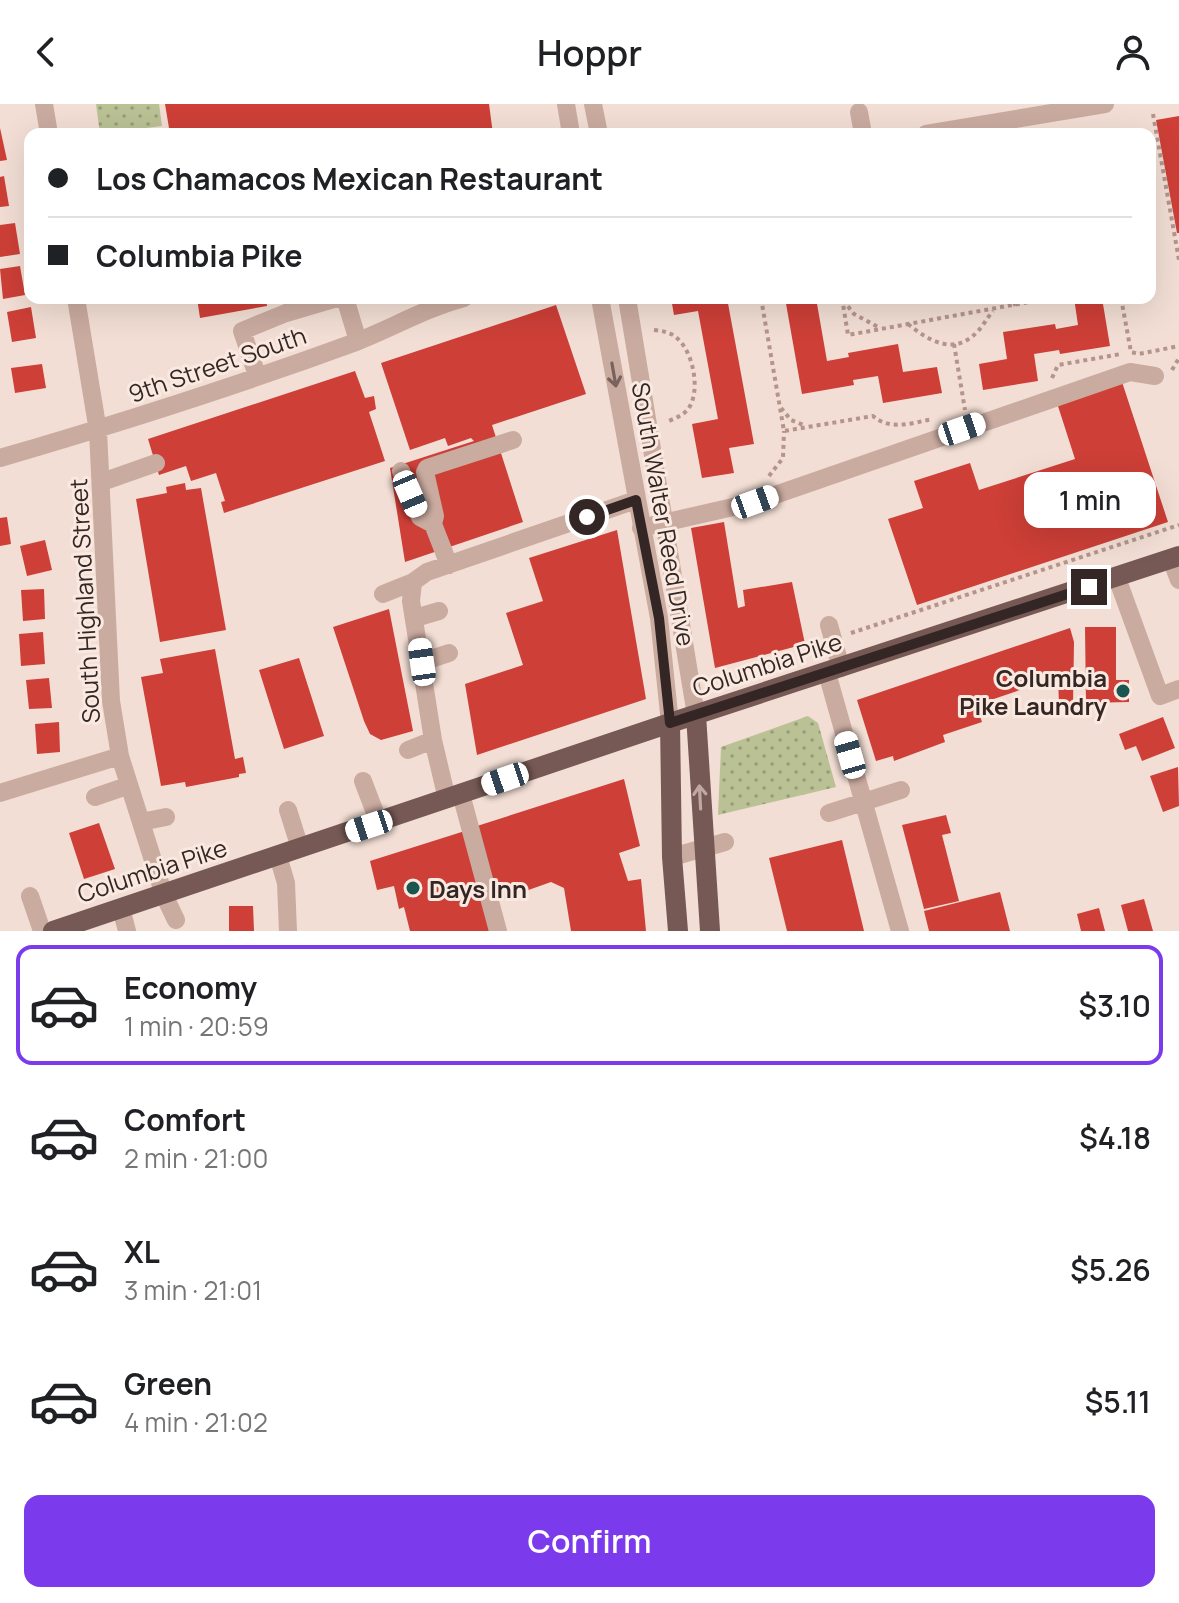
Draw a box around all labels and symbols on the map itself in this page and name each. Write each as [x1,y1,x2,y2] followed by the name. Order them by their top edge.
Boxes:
[124,318,310,410] street label: 9th Street South
[607,362,622,387] one-way arrow
[625,380,703,648] street label: South Walter Reed Drive
[935,410,989,448] car
[390,467,430,521] car
[1023,471,1155,527] callout: 1 min
[61,478,107,724] street label: South Highland Street
[728,483,782,521] car
[569,499,605,535] route start
[1071,569,1107,605] route end
[688,624,846,704] street label: Columbia Pike
[407,637,437,687] car
[959,661,1108,722] place label: Columbia Pike Laundry
[1114,682,1132,700] marker: Columbia Pike Laundry
[832,729,868,781] car
[478,760,532,798] car
[692,784,707,811] one-way arrow
[342,807,396,845] car
[73,830,231,910] street label: Columbia Pike
[429,872,527,905] place label: Days Inn
[404,879,422,897] marker: Days Inn

